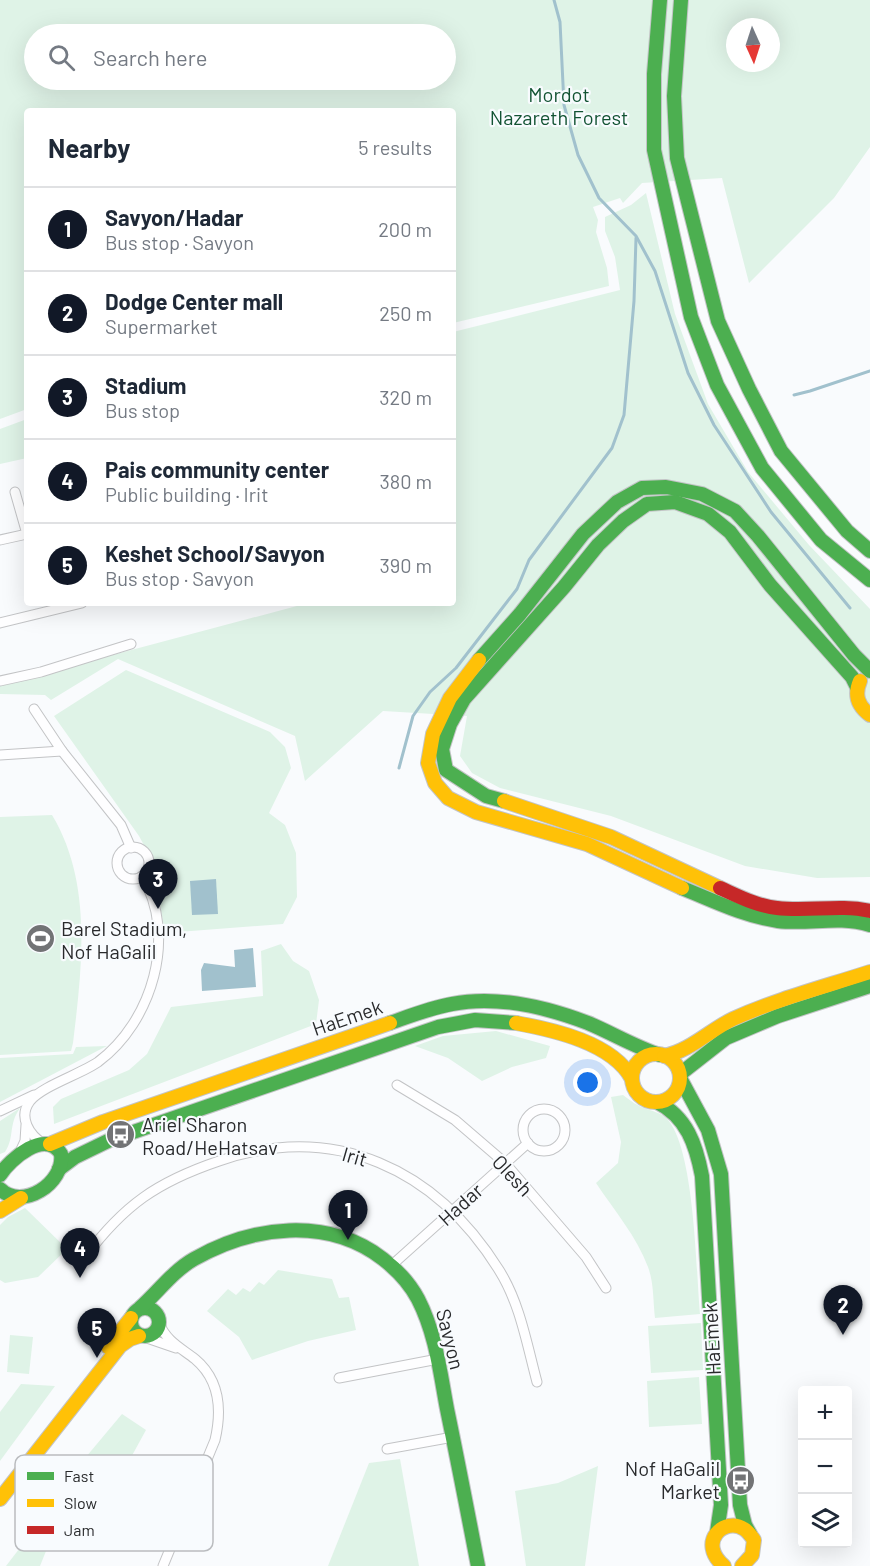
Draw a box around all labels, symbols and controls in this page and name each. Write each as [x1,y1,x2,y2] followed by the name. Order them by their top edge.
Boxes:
[726,18,780,72] north arrow
[24,24,456,90] search box
[45,41,78,74] icon: search
[93,44,207,70] text: Search here
[490,82,628,129] park label: Mordot Nazareth Forest
[48,132,130,163] text: Nearby
[358,135,432,159] text: 5 results
[105,204,244,230] text: Savyon/Hadar
[64,217,71,241] text: 1
[378,217,432,241] text: 200 m
[105,230,254,254] text: Bus stop · Savyon
[105,288,283,314] text: Dodge Center mall
[62,301,73,325] text: 2
[379,301,432,325] text: 250 m
[105,314,218,338] text: Supermarket
[105,372,187,398] text: Stadium
[62,385,73,409] text: 3
[379,385,432,409] text: 320 m
[105,398,180,422] text: Bus stop
[105,456,329,482] text: Pais community center
[61,469,74,493] text: 4
[379,469,432,493] text: 380 m
[105,482,268,506] text: Public building · Irit
[105,540,325,566] text: Keshet School/Savyon
[62,553,73,577] text: 5
[379,553,432,577] text: 390 m
[105,566,254,590] text: Bus stop · Savyon
[138,860,178,909] pin: 3
[61,916,187,963] place label: Barel Stadium, Nof HaGalil
[24,923,56,955] sports icon: Barel Stadium, Nof HaGalil
[309,994,385,1040] street label: HaEmek
[573,1068,602,1097] your location
[142,1112,278,1159] place label: Ariel Sharon Road/HeHatsav
[105,1119,137,1151] bus stop icon: Ariel Sharon Road/HeHatsav
[340,1141,370,1171] street label: Irit
[488,1149,538,1201] street label: Olesh
[433,1178,487,1230] street label: Hadar
[328,1190,368,1240] pin: 1
[60,1228,100,1278] pin: 4
[824,1286,862,1335] pin: 2
[697,1302,725,1376] street label: HaEmek
[432,1306,470,1372] street label: Savyon
[78,1308,116,1358] pin: 5
[798,1386,852,1548] map controls
[798,1386,852,1440] button: +
[798,1440,852,1494] button: −
[15,1455,213,1551] legend
[625,1456,720,1503] place label: Nof HaGalil Market
[725,1464,757,1496] bus stop icon: Nof HaGalil Market
[64,1466,94,1485] text: Fast
[64,1493,97,1512] text: Slow
[798,1494,852,1548] button: layers
[64,1520,95,1539] text: Jam

